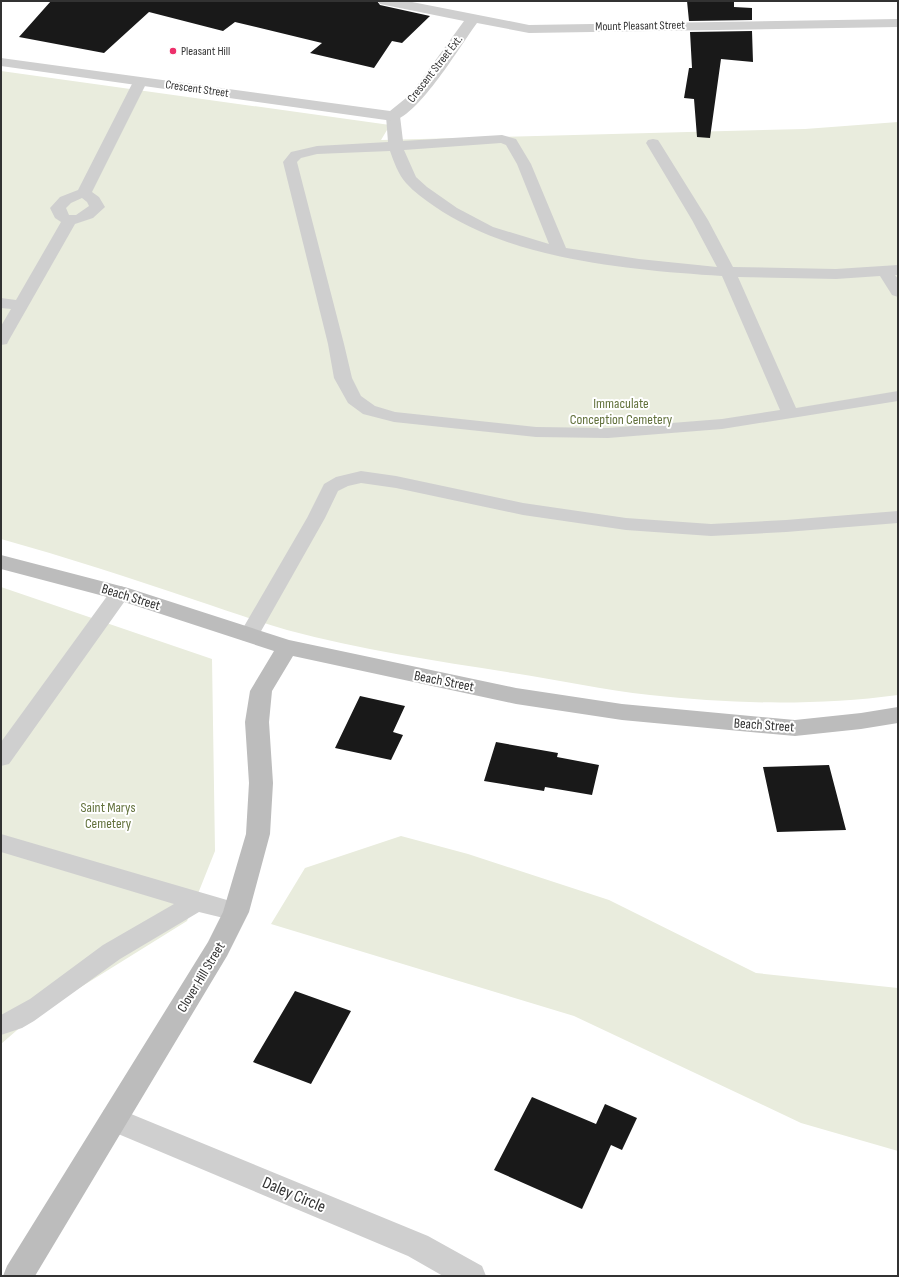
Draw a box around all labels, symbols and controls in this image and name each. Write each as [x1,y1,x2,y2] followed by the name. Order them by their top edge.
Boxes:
[595,18,685,34] street label: Mount Pleasant Street
[404,32,466,106] street label: Crescent Street Ext.
[181,44,230,59] place label: Pleasant Hill
[168,46,178,56] marker: Pleasant Hill
[164,77,230,101] street label: Crescent Street
[570,395,673,428] park label: Immaculate Conception Cemetery
[100,580,162,614] street label: Beach Street
[413,667,475,695] street label: Beach Street
[733,714,795,736] street label: Beach Street
[81,799,135,832] park label: Saint Marys Cemetery
[173,939,229,1015] street label: Clover Hill Street
[259,1173,329,1217] street label: Daley Circle

